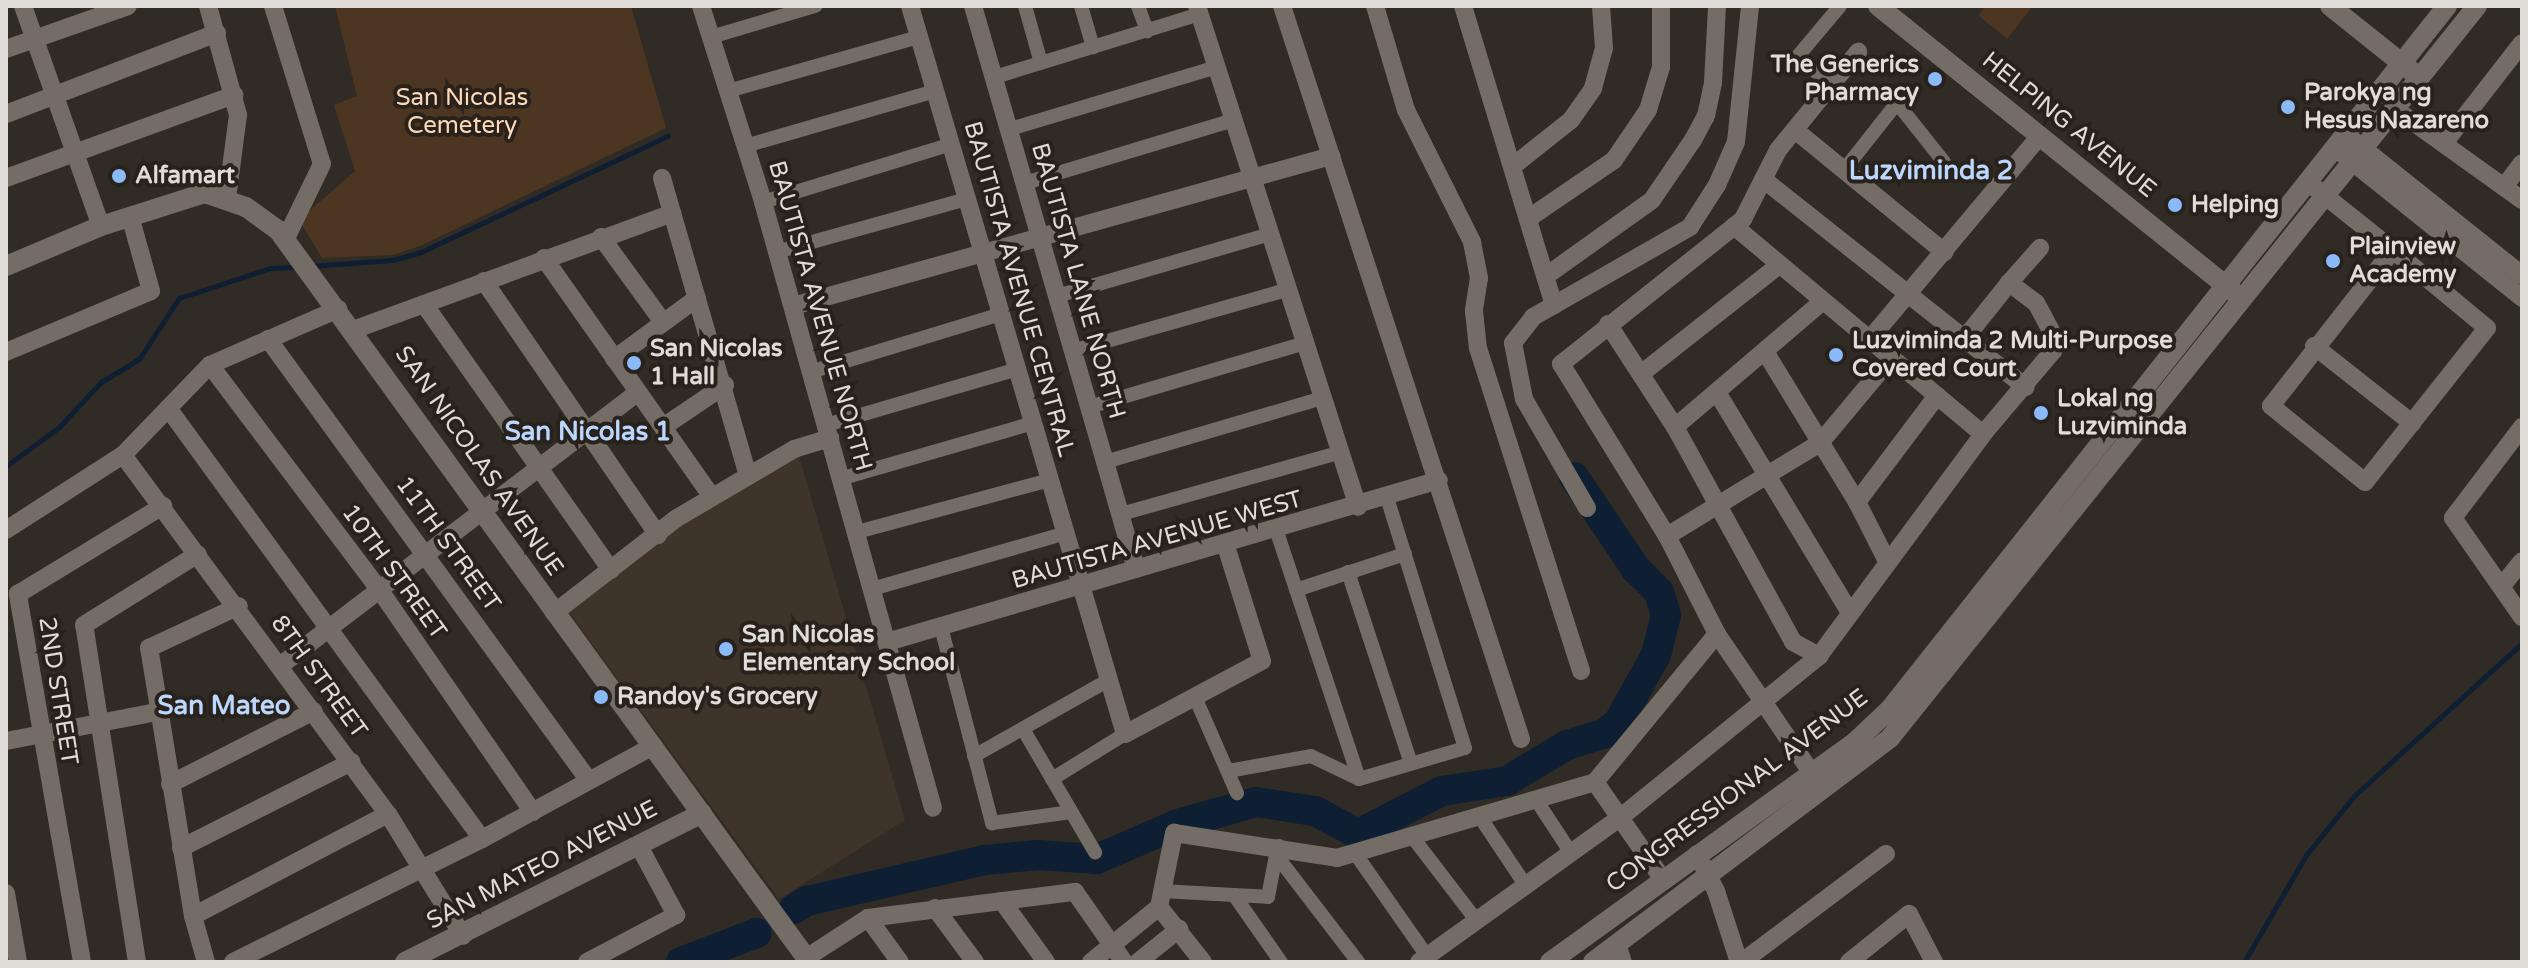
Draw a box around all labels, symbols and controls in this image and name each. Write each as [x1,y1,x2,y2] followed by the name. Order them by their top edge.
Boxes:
[1976,46,2162,204] street label: HELPING AVENUE
[1771,51,1919,107] place label: The Generics Pharmacy
[1926,70,1944,88] marker: The Generics Pharmacy
[2304,79,2489,135] place label: Parokya ng Hesus Nazareno
[396,84,528,140] park label: San Nicolas Cemetery
[2279,98,2297,116] marker: Parokya ng Hesus Nazareno
[957,118,1081,460] street label: BAUTISTA AVENUE CENTRAL
[1025,140,1131,422] street label: BAUTISTA LANE NORTH
[1849,155,2013,187] district label: Luzviminda 2
[762,158,878,474] street label: BAUTISTA AVENUE NORTH
[135,162,235,190] place label: Alfamart
[110,167,128,185] marker: Alfamart
[2191,191,2279,219] place label: Helping
[2166,196,2184,214] marker: Helping
[2349,233,2456,289] place label: Plainview Academy
[2324,252,2342,270] marker: Plainview Academy
[1852,327,2173,383] place label: Luzviminda 2 Multi-Purpose Covered Court
[650,335,782,391] place label: San Nicolas 1 Hall
[389,341,569,581] street label: SAN NICOLAS AVENUE
[1827,346,1845,364] marker: Luzviminda 2 Multi-Purpose Covered Court
[625,354,643,372] marker: San Nicolas 1 Hall
[2057,385,2187,441] place label: Lokal ng Luzviminda
[2032,404,2050,422] marker: Lokal ng Luzviminda
[505,416,671,448] district label: San Nicolas 1
[389,471,507,617] street label: 11TH STREET
[1008,485,1306,595] street label: BAUTISTA AVENUE WEST
[335,499,453,645] street label: 10TH STREET
[265,610,373,744] street label: 8TH STREET
[32,615,84,767] street label: 2ND STREET
[742,621,955,677] place label: San Nicolas Elementary School
[717,640,735,658] marker: San Nicolas Elementary School
[617,683,818,711] place label: Randoy's Grocery
[1600,683,1874,899] street label: CONGRESSIONAL AVENUE
[592,688,610,706] marker: Randoy's Grocery
[158,690,290,722] district label: San Mateo
[422,794,662,936] street label: SAN MATEO AVENUE

